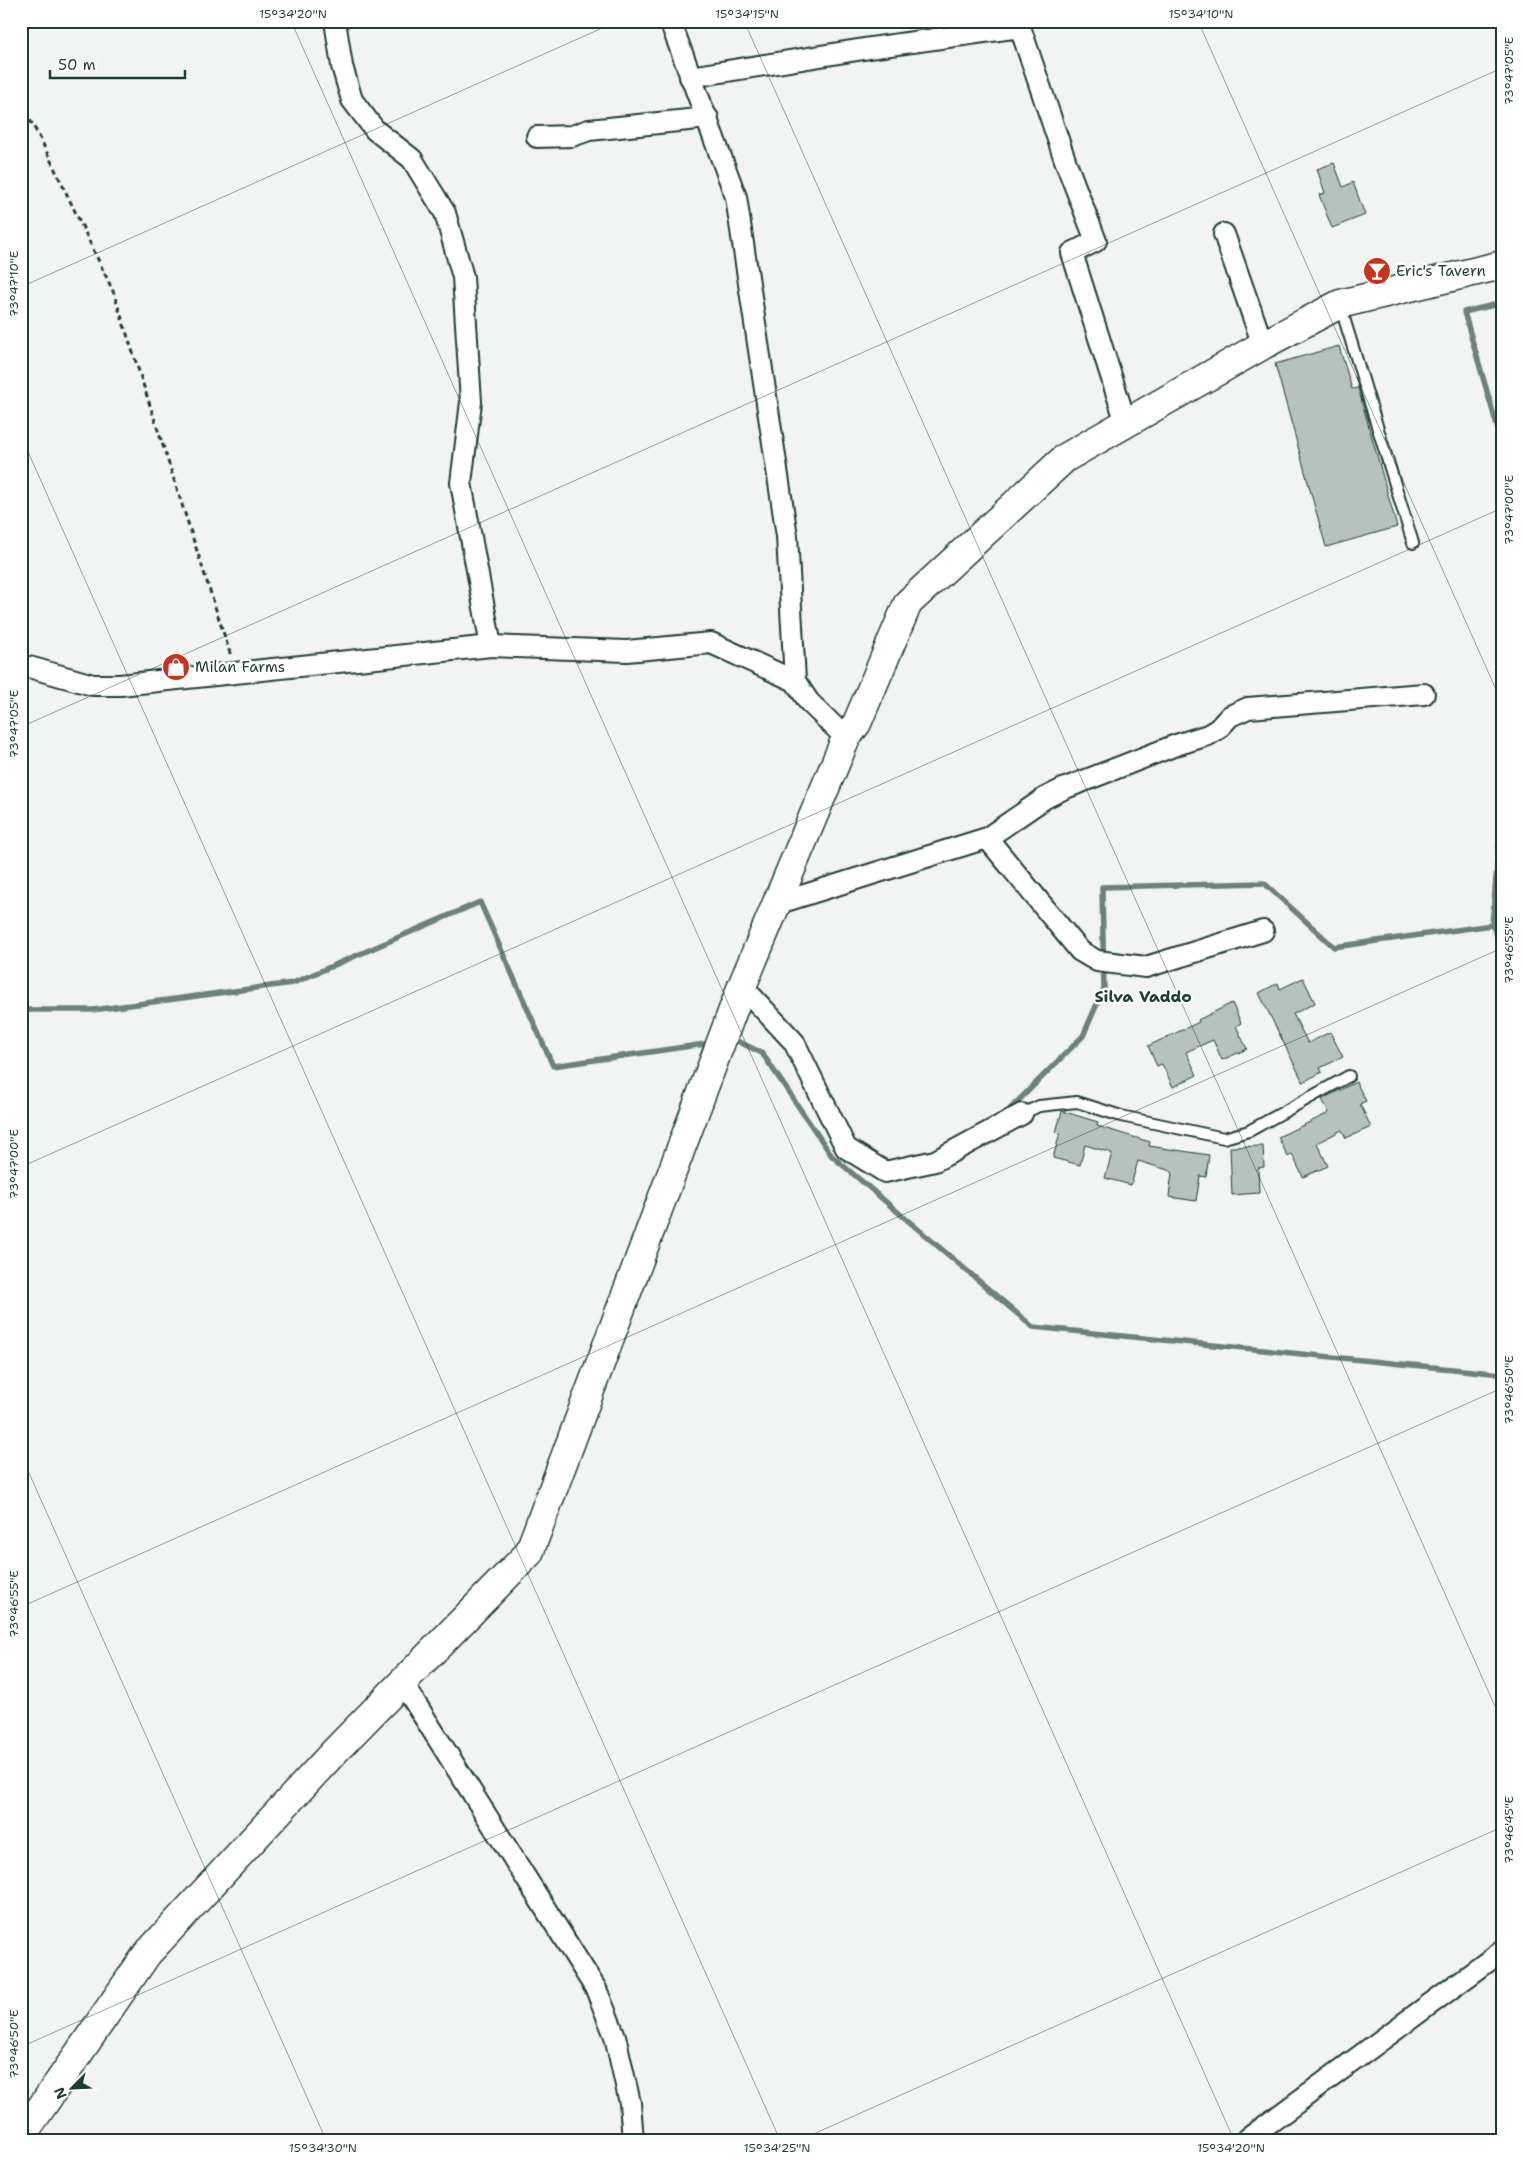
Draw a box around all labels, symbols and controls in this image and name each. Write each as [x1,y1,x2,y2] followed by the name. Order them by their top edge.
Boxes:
[259,6,327,22] text: 15°34'20"N
[715,6,779,22] text: 15°34'15"N
[1169,6,1233,22] text: 15°34'10"N
[1501,37,1517,105] text: 73°47'05"E
[50,48,185,80] scale bar
[58,55,96,75] text: 50 m
[6,251,22,317] text: 73°47'10"E
[1362,256,1392,286] bar icon: Eric's Tavern
[1396,261,1486,281] place label: Eric's Tavern
[1501,475,1517,545] text: 73°47'00"E
[161,652,191,682] shop icon: Milan Farms
[195,657,285,677] place label: Milan Farms
[6,690,22,758] text: 73°47'05"E
[1501,916,1517,984] text: 73°46'55"E
[1094,986,1192,1007] district label: Silva Vaddo
[6,1129,22,1199] text: 73°47'00"E
[1501,1355,1517,1425] text: 73°46'50"E
[6,1570,22,1638] text: 73°46'55"E
[1501,1796,1517,1864] text: 73°46'45"E
[6,2009,22,2079] text: 73°46'50"E
[48,2064,98,2114] north arrow
[50,2085,71,2102] text: N
[289,2140,357,2156] text: 15°34'30"N
[744,2140,810,2156] text: 15°34'25"N
[1197,2140,1265,2156] text: 15°34'20"N

